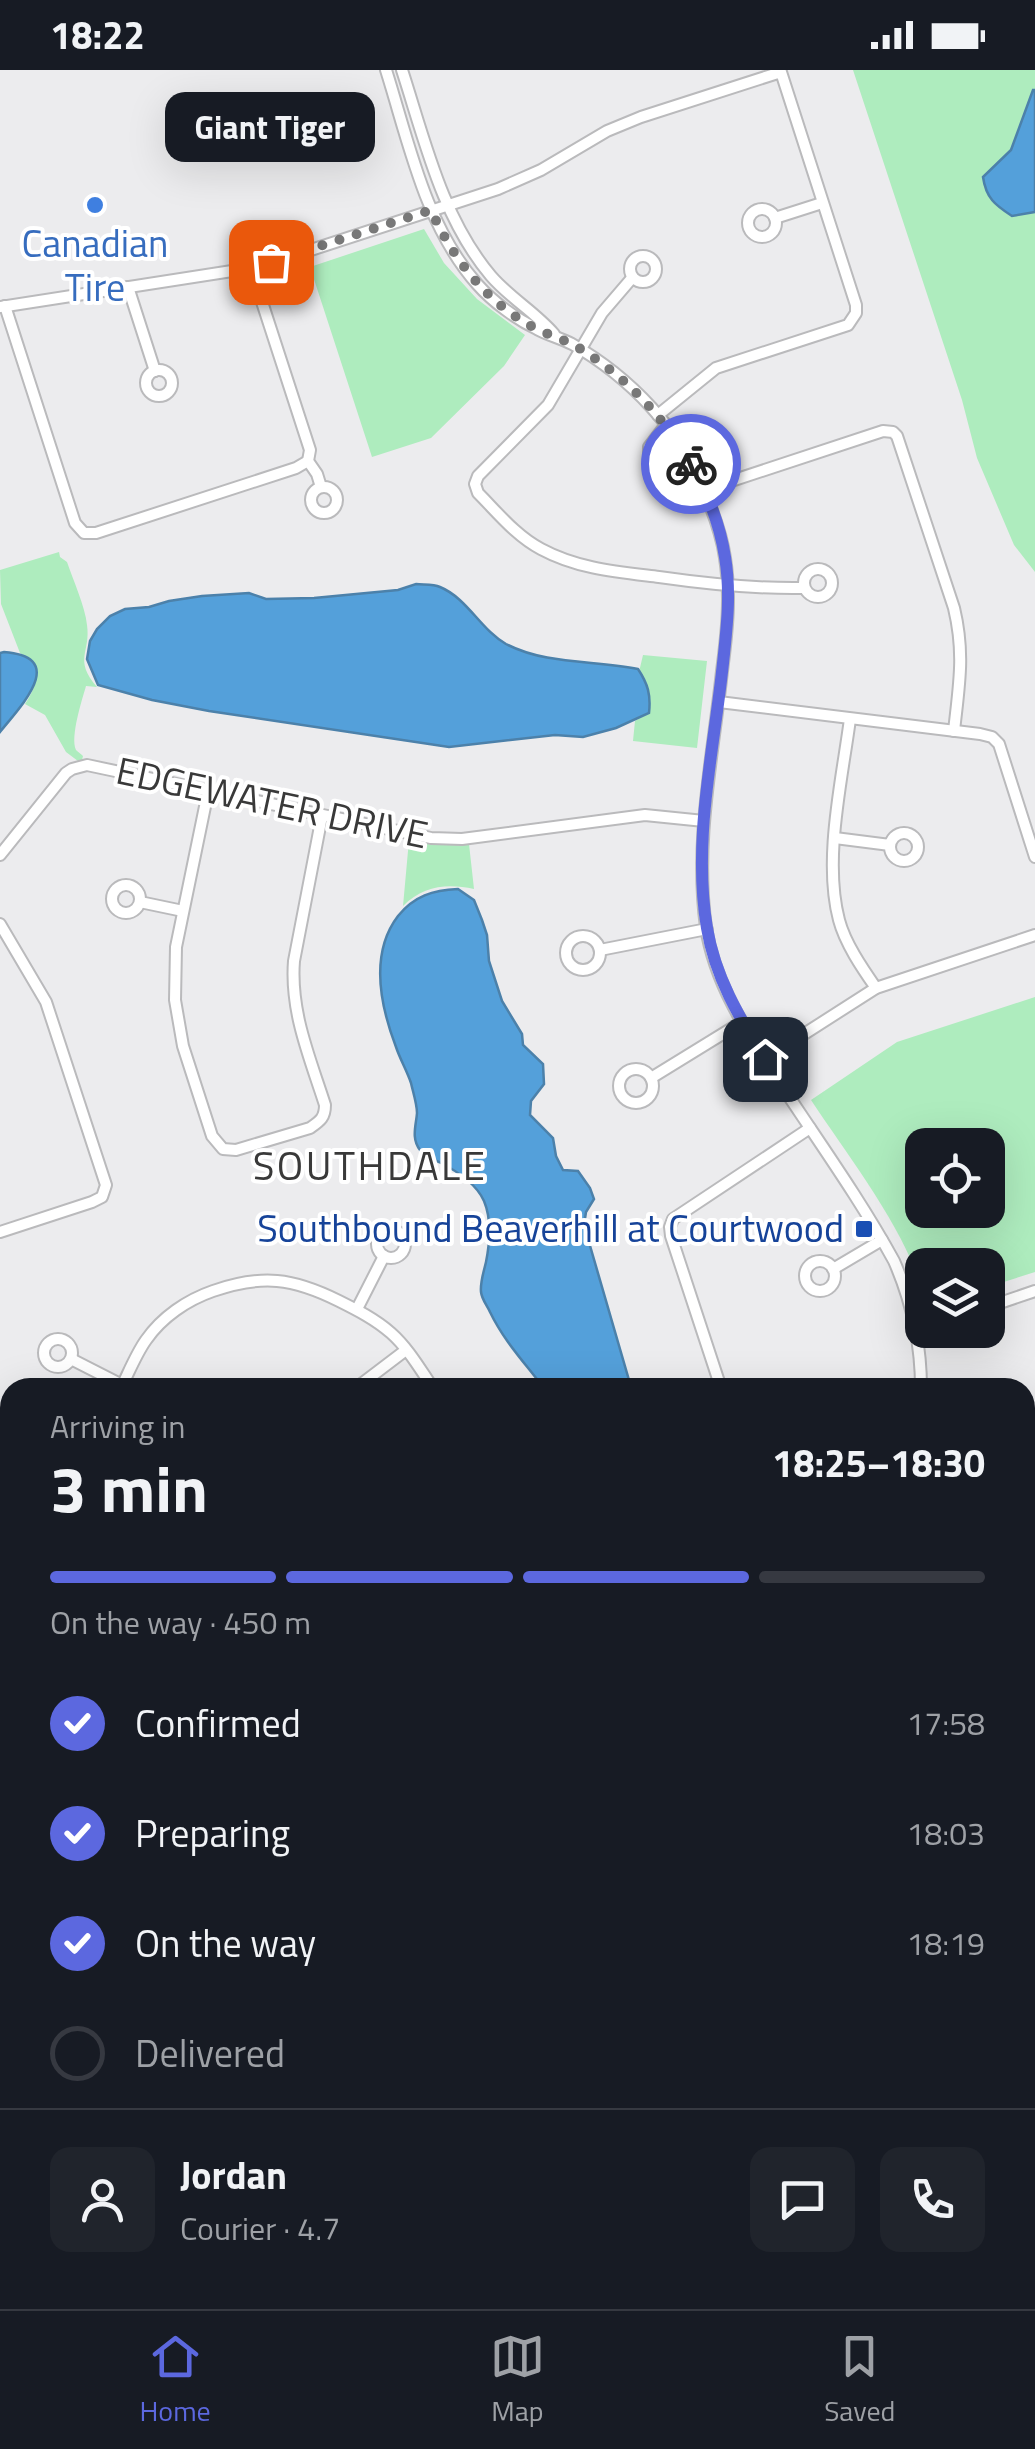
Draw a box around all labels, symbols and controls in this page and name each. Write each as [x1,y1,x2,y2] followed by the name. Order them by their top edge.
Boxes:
[50,6,145,64] text: 18:22
[166,92,376,162] callout: Giant Tiger
[195,103,345,151] text: Giant Tiger
[84,194,106,216] marker: Canadian Tire
[21,214,169,316] place label: Canadian Tire
[229,220,314,305] pin
[244,235,299,290] icon: bag
[641,414,741,514] courier
[664,437,719,492] icon: bike
[111,741,433,863] street label: EDGEWATER DRIVE
[723,1017,808,1102] pin
[738,1032,793,1087] icon: home
[905,1128,1005,1348] map controls
[905,1128,1005,1228] button: locate
[253,1135,487,1196] district label: SOUTHDALE
[257,1199,844,1257] place label: Southbound Beaverhill at Courtwood
[853,1218,875,1240] marker: Southbound Beaverhill at Courtwood
[905,1248,1005,1348] button: layers
[50,1402,186,1450] text: Arriving in
[772,1434,985,1492] text: 18:25–18:30
[50,1438,208,1537] text: 3 min
[50,1598,311,1646] text: On the way · 450 m
[135,1694,301,1752] text: Confirmed
[50,1696,105,1751] icon: check
[906,1699,985,1747] text: 17:58
[135,1804,290,1862] text: Preparing
[50,1806,105,1861] icon: check
[906,1809,985,1857] text: 18:03
[135,1914,316,1972] text: On the way
[50,1916,105,1971] icon: check
[906,1919,985,1967] text: 18:19
[135,2024,285,2082] text: Delivered
[180,2146,287,2204] text: Jordan
[50,2147,155,2252] button: person
[750,2147,855,2252] button: chat
[880,2147,985,2252] button: phone
[180,2204,340,2252] text: Courier · 4.7
[140,2329,211,2432] tab: Home
[490,2329,545,2432] tab: Map
[824,2329,895,2432] tab: Saved

